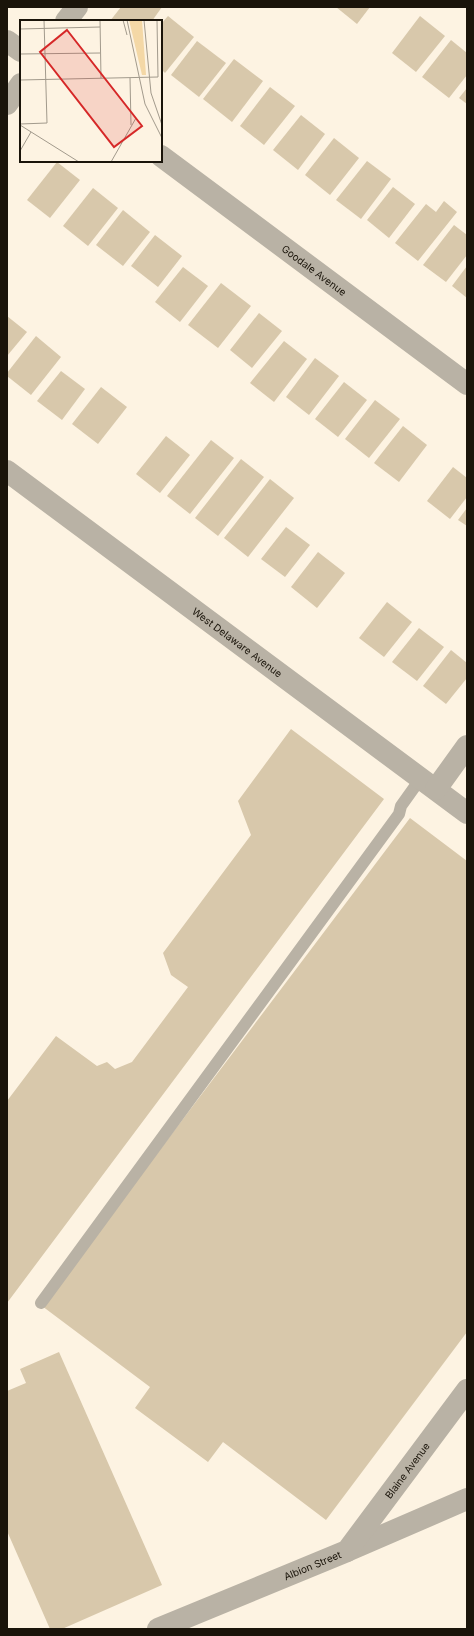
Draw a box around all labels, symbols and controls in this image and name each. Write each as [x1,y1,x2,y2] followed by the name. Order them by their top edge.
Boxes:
[20,20,162,162] inset map
[280,242,349,298] street label: Goodale Avenue
[190,605,285,680] street label: West Delaware Avenue
[382,1440,432,1501] street label: Blaine Avenue
[282,1548,343,1582] street label: Albion Street

